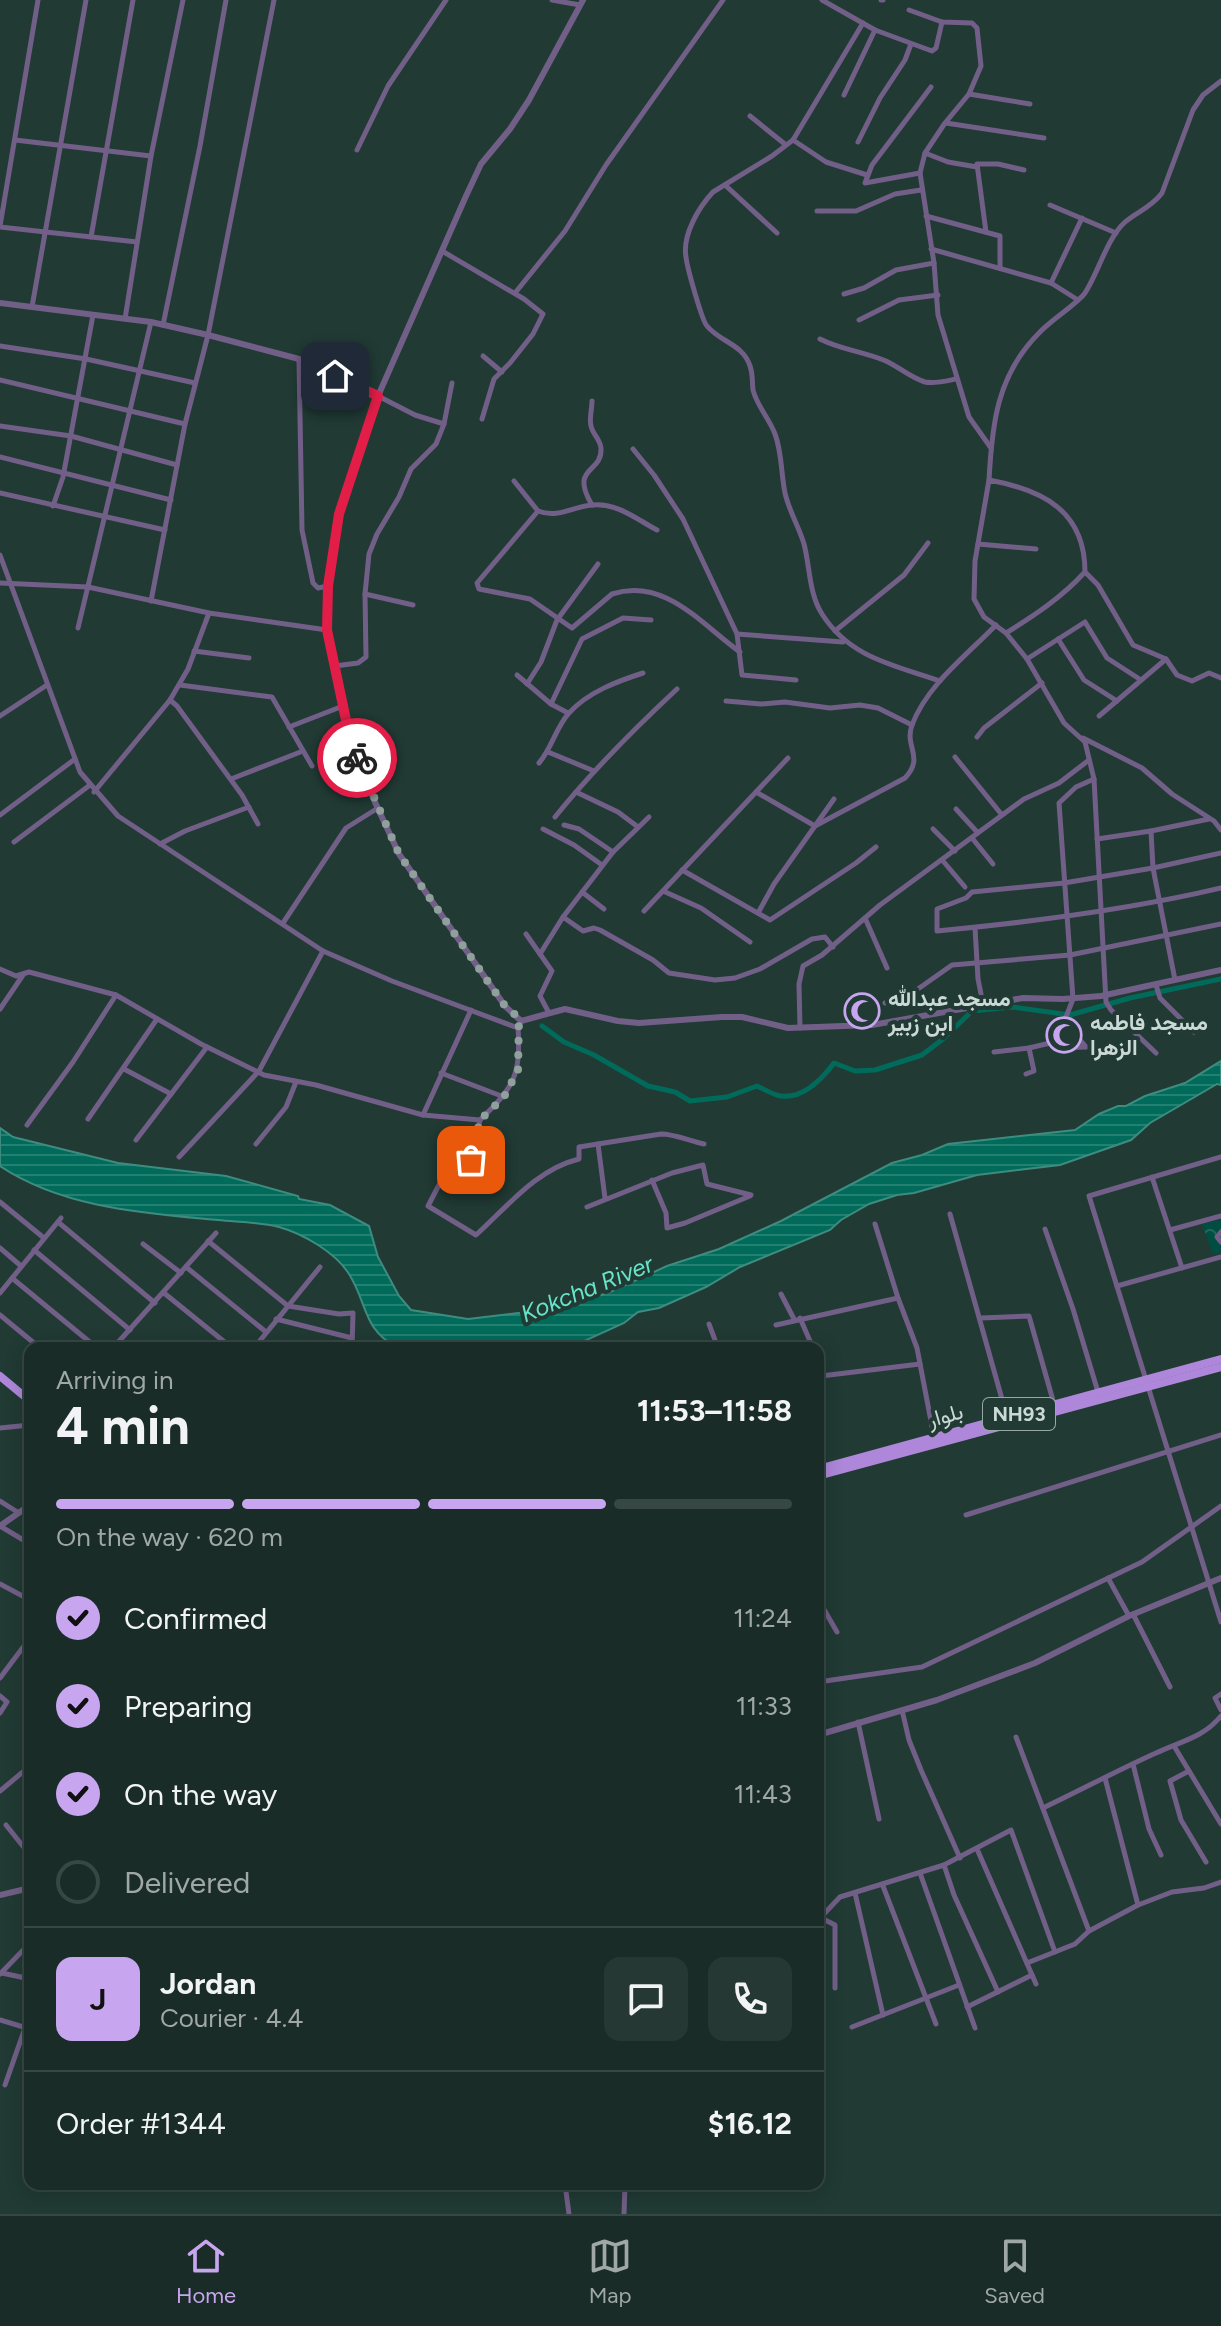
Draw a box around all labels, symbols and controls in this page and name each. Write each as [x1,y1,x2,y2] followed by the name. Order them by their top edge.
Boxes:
[301,342,369,410] pin
[313,354,357,398] icon: home
[317,718,397,798] courier
[335,736,379,780] icon: bike
[887,985,1011,1037] place label: مسجد عبدالله ابن زبیر
[843,992,881,1030] mosque icon: مسجد عبدالله ابن زبیر
[1090,1009,1208,1061] place label: مسجد فاطمه الزهرا
[1045,1016,1083,1054] mosque icon: مسجد فاطمه الزهرا
[437,1126,505,1194] pin
[449,1138,493,1182] icon: bag
[516,1248,658,1328] water label: Kokcha River
[56,1364,174,1396] text: Arriving in
[637,1392,792,1429] text: 11:53–11:58
[56,1395,190,1457] text: 4 min
[923,1398,966,1434] street label: بلوار
[983,1398,1055,1430] road number: NH93
[56,1521,283,1553] text: On the way · 620 m
[56,1596,100,1640] icon: check
[124,1600,267,1637] text: Confirmed
[733,1602,792,1634] text: 11:24
[56,1684,100,1728] icon: check
[124,1688,252,1725] text: Preparing
[736,1690,792,1722] text: 11:33
[56,1772,100,1816] icon: check
[124,1776,277,1813] text: On the way
[734,1778,792,1810] text: 11:43
[124,1864,250,1901] text: Delivered
[604,1957,688,2041] button: chat
[708,1957,792,2041] button: phone
[160,1965,256,2002] text: Jordan
[90,1981,106,2018] text: J
[160,2002,303,2034] text: Courier · 4.4
[56,2105,226,2142] text: Order #1344
[708,2105,792,2142] text: $16.12
[176,2234,236,2309] tab: Home
[588,2234,632,2309] tab: Map
[984,2234,1045,2309] tab: Saved

